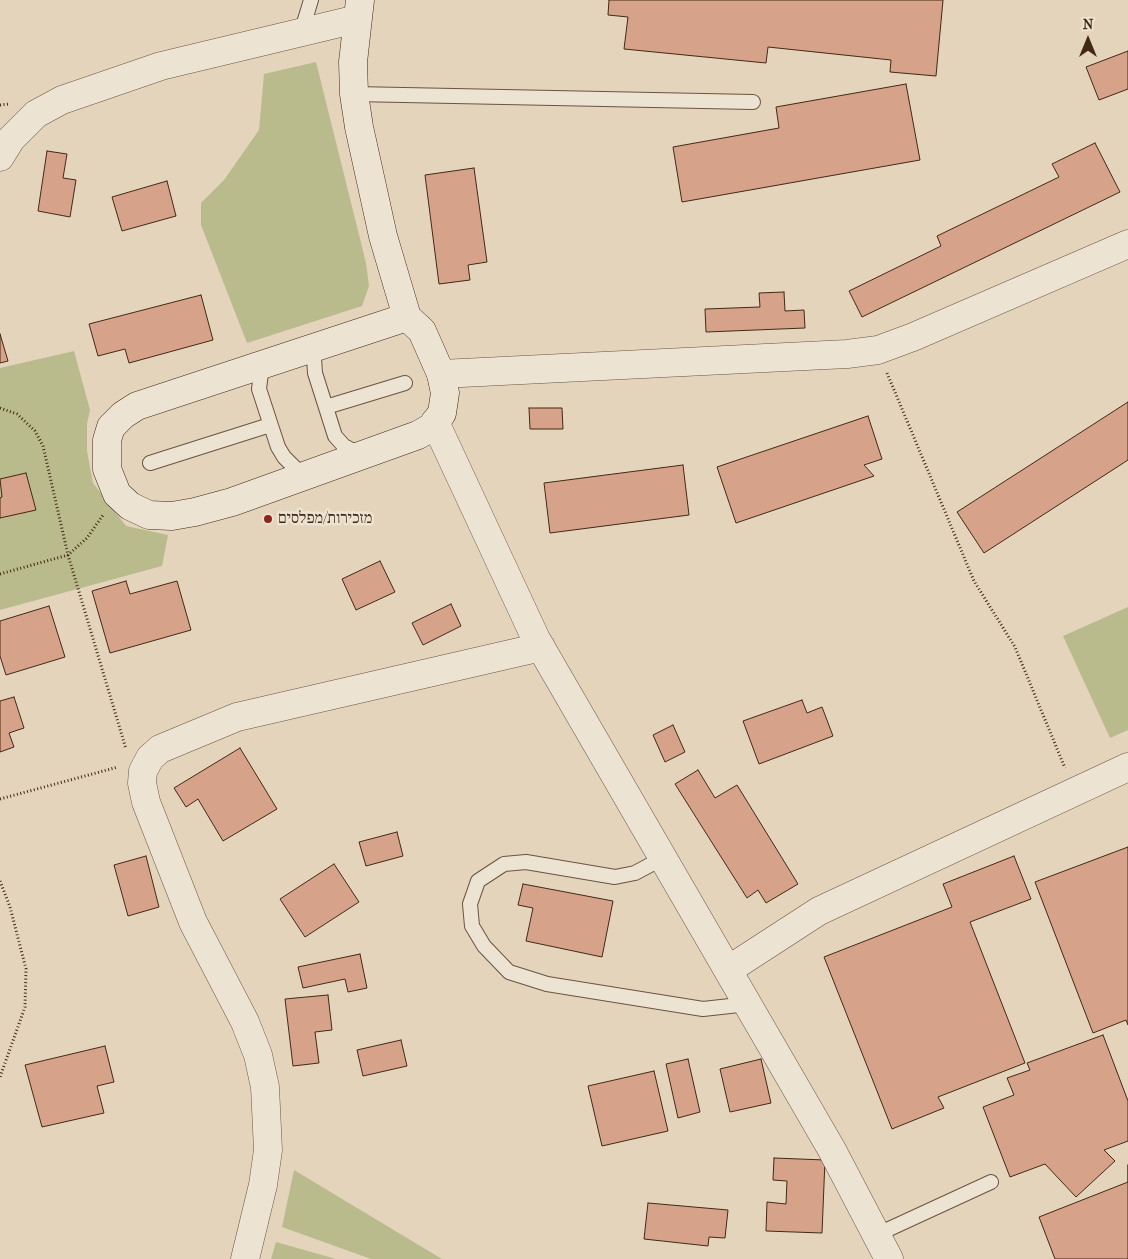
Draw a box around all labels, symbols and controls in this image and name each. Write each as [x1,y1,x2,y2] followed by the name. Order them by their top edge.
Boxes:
[1063,15,1113,65] north arrow
[1083,16,1093,33] text: N
[278,509,372,529] place label: מזכירות/מפלסים
[262,513,274,525] marker: מזכירות/מפלסים

